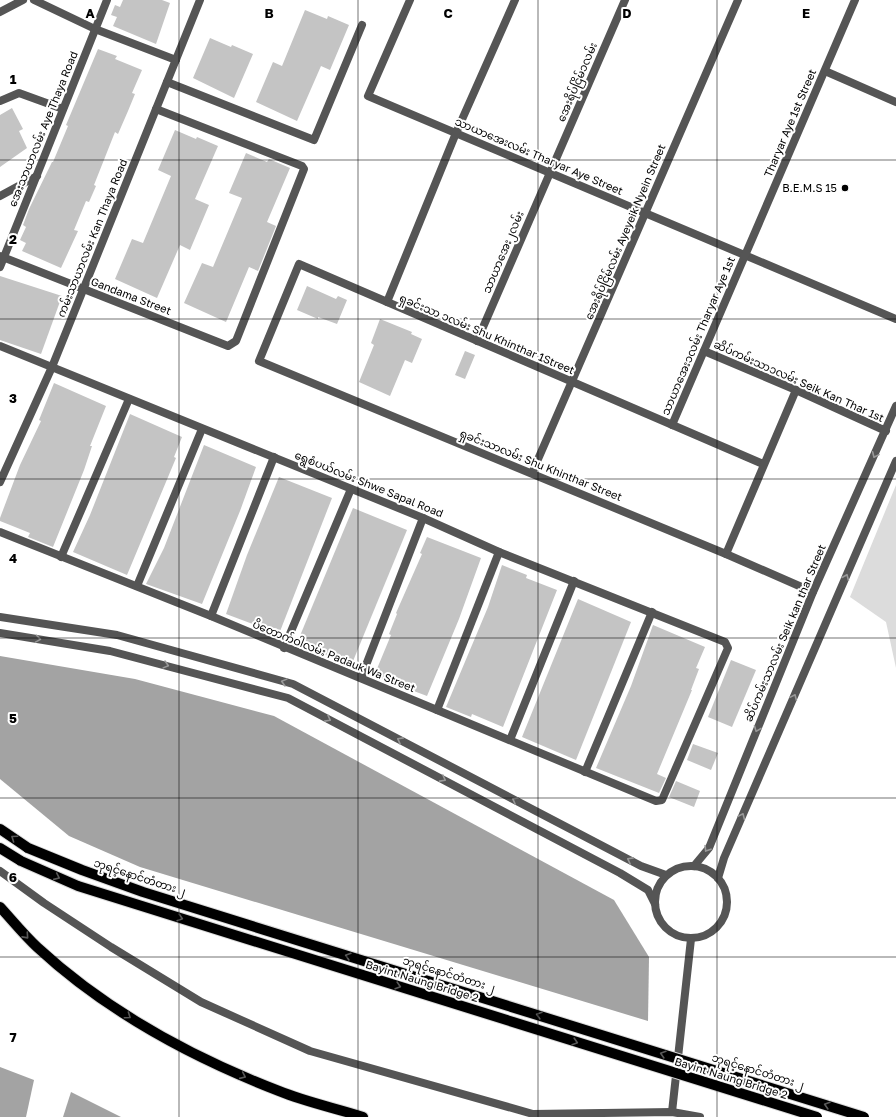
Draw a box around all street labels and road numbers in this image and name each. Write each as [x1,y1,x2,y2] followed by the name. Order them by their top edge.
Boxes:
[554,40,602,125] street label: အေးရိပ်ငြိမ်၁လမ်း
[5,49,80,209] street label: အေးသာယာလမ်း Aye Thaya Road
[761,67,818,179] street label: Tharyar Aye 1st Street
[453,114,625,197] street label: သာယာအေးလမ်း Tharyar Aye Street
[582,142,670,323] street label: အေးရိပ်ငြိမ်လမ်း Ayeyeik Nyein Street
[54,157,129,319] street label: ကမ်းသာယာလမ်း Kan Thaya Road
[479,208,529,296] street label: သာယာအေး၂လမ်း
[658,254,737,417] street label: သာယာအေး၁လမ်း Tharyar Aye 1st
[89,274,173,317] street label: Gandama Street
[397,291,577,379] street label: ရှခင်းသာ ၁လမ်း Shu Khinthar 1Street
[712,337,886,424] street label: ဆိပ်ကမ်းသာ၁လမ်း Seik Kan Thar 1st
[457,426,624,506] street label: ရှခင်းသာလမ်း Shu Khinthar Street
[292,448,445,522] street label: ရွေစံပယ်လမ်း Shwe Sapal Road
[741,542,828,723] street label: ဆိပ်ကမ်းသာလမ်း Seik kan thar Street
[251,617,417,694] street label: ပိတောက်ဝါလမ်း Padauk Wa Street
[92,856,188,900] street label: ဘုရင့်နောင်တံတား ၂
[400,953,497,997] street label: ဘုရင့်နောင်တံတား ၂
[364,957,480,1004] street label: Bayint Naung Bridge 2
[709,1050,806,1094] street label: ဘုရင့်နောင်တံတား ၂
[673,1054,789,1101] street label: Bayint Naung Bridge 2

